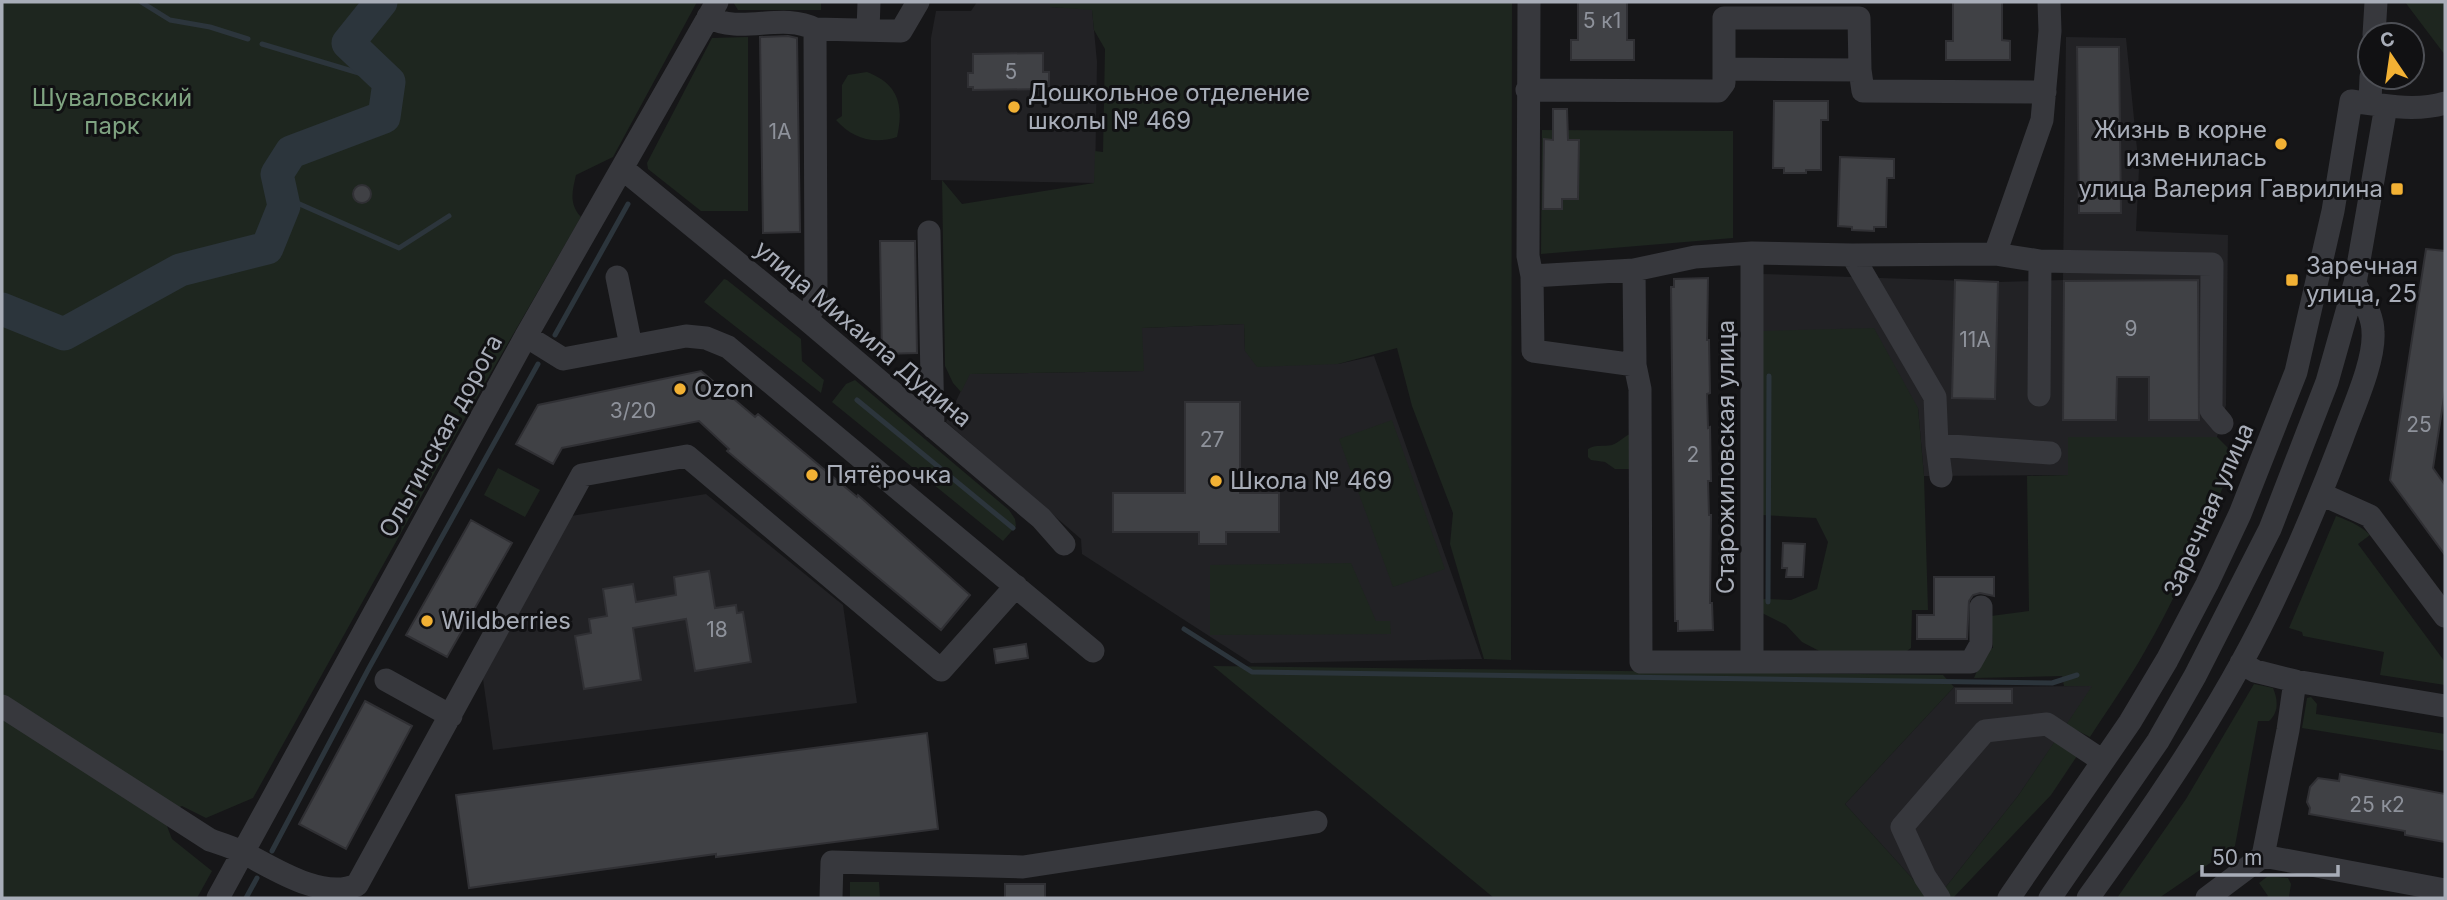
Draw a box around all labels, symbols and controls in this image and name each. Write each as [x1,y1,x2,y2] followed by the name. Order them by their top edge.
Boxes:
[1583,8,1621,33] house number: 5 к1
[2356,21,2426,91] north arrow
[2378,27,2397,53] text: С
[1005,59,1017,84] house number: 5
[1028,78,1310,135] place label: Дошкольное отделение школы № 469
[32,83,192,140] park label: Шуваловский парк
[1006,99,1022,115] marker: Дошкольное отделение школы № 469
[2094,115,2267,172] place label: Жизнь в корне изменилась
[768,119,792,144] house number: 1А
[2273,136,2289,152] marker: Жизнь в корне изменилась
[2078,174,2383,203] place label: улица Валерия Гаврилина
[2389,181,2405,197] marker: улица Валерия Гаврилина
[749,234,978,433] street label: улица Михаила Дудина
[2306,251,2418,308] place label: Заречная улица, 25
[2284,272,2300,288] marker: Заречная улица, 25
[2124,316,2138,341] house number: 9
[1711,320,1740,594] street label: Старожиловская улица
[1959,327,1991,352] house number: 11А
[373,329,508,542] street label: Ольгинская дорога
[694,374,754,403] place label: Ozon
[672,381,688,397] marker: Ozon
[610,398,656,423] house number: 3/20
[2406,412,2432,437] house number: 25
[2157,418,2260,601] street label: Заречная улица
[1200,427,1224,452] house number: 27
[1687,442,1699,467] house number: 2
[826,460,952,489] place label: Пятёрочка
[1230,466,1392,495] place label: Школа № 469
[804,467,820,483] marker: Пятёрочка
[1208,473,1224,489] marker: Школа № 469
[441,606,571,635] place label: Wildberries
[419,613,435,629] marker: Wildberries
[706,617,728,642] house number: 18
[2349,792,2405,817] house number: 25 к2
[2202,834,2338,878] scale bar
[2212,845,2262,870] text: 50 m

